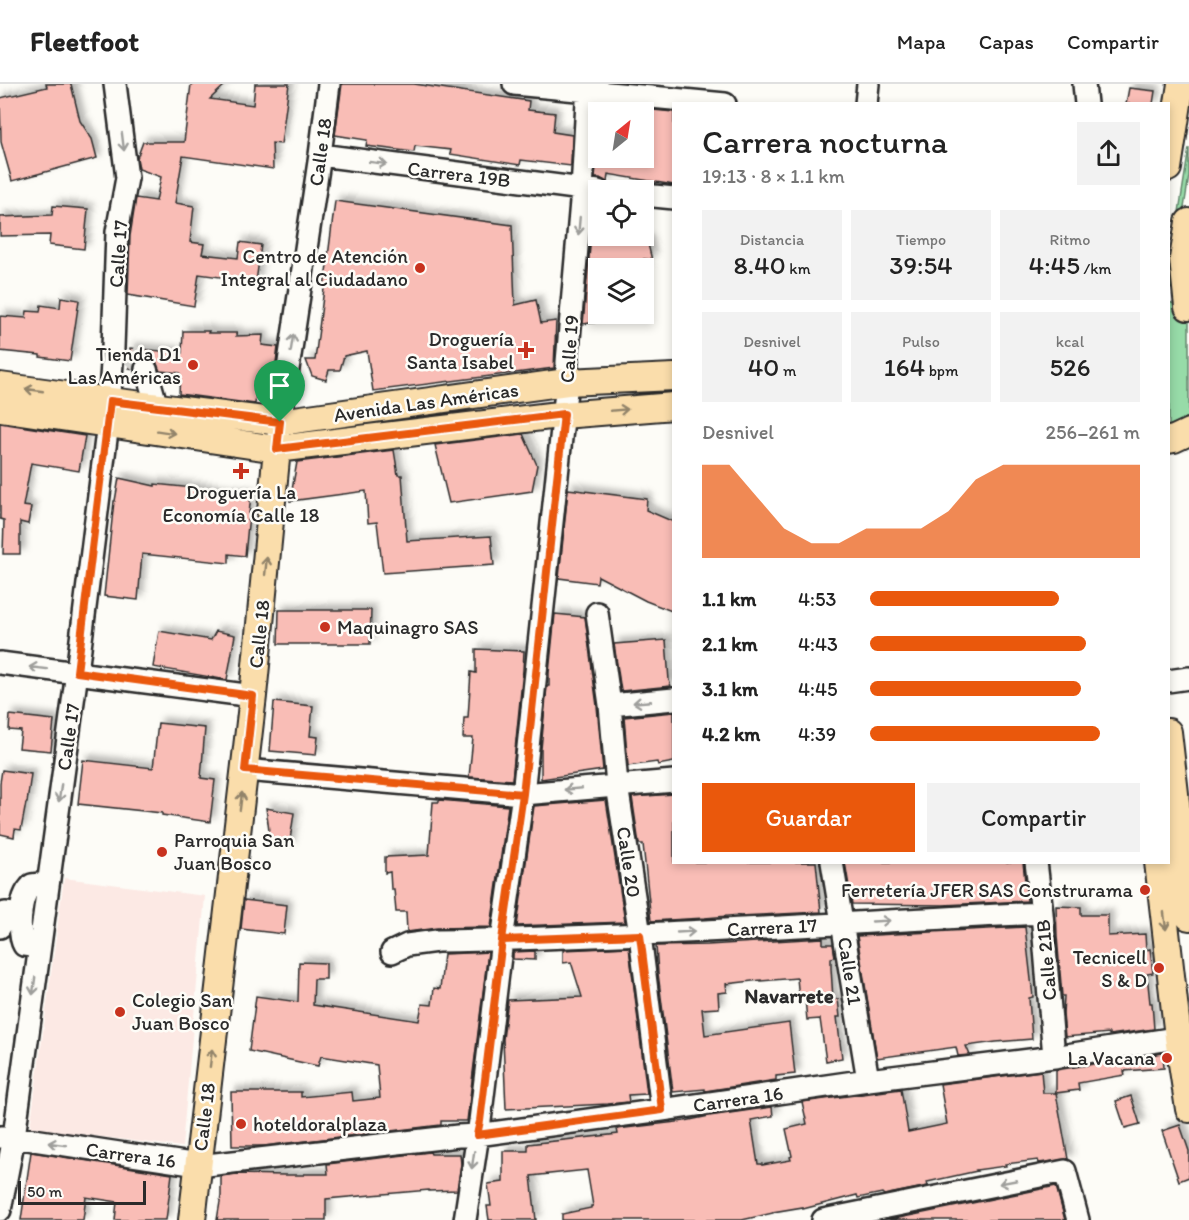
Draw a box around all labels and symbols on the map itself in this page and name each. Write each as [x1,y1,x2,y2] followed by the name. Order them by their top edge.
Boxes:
[588,102,654,168] north arrow
[303,116,337,188] street label: Calle 18
[117,132,128,151] one-way arrow
[406,156,512,192] street label: Carrera 19B
[367,158,387,169] one-way arrow
[573,216,584,236] one-way arrow
[104,219,132,289] street label: Calle 17
[221,244,408,291] place label: Centro de Atención Integral al Ciudadano
[413,261,427,275] marker: Centro de Atención Integral al Ciudadano
[555,314,583,384] street label: Calle 19
[407,327,515,374] place label: Droguería Santa Isabel
[286,334,297,353] one-way arrow
[67,342,181,389] place label: Tienda D1 Las Américas
[519,343,533,357] marker: Droguería Santa Isabel
[186,358,200,372] marker: Tienda D1 Las Américas
[254,360,305,422] pin
[332,377,520,427] street label: Avenida Las Américas
[25,385,45,396] one-way arrow
[608,404,628,415] one-way arrow
[155,426,175,437] one-way arrow
[234,464,248,478] marker: Droguería La Economía Calle 18
[162,480,320,527] place label: Droguería La Economía Calle 18
[261,556,272,576] one-way arrow
[243,598,275,669] street label: Calle 18
[337,615,479,639] place label: Maquinagro SAS
[318,620,332,634] marker: Maquinagro SAS
[29,662,49,673] one-way arrow
[632,697,652,708] one-way arrow
[51,702,85,772] street label: Calle 17
[55,782,66,802] one-way arrow
[564,784,584,795] one-way arrow
[236,792,247,812] one-way arrow
[612,825,646,899] street label: Calle 20
[174,828,295,875] place label: Parroquia San Juan Bosco
[155,845,169,859] marker: Parroquia San Juan Bosco
[841,878,1134,902] place label: Ferretería JFER SAS Construrama
[1138,883,1152,897] marker: Ferretería JFER SAS Construrama
[1159,910,1170,930] one-way arrow
[726,913,818,941] street label: Carrera 17
[870,915,890,926] one-way arrow
[1030,918,1061,1002] street label: Calle 21B
[675,927,695,938] one-way arrow
[833,935,867,1007] street label: Calle 21
[1073,945,1147,992] place label: Tecnicell S & D
[1152,961,1166,975] marker: Tecnicell S & D
[29,976,40,995] one-way arrow
[744,983,834,1008] district label: Navarrete
[132,988,233,1035] place label: Colegio San Juan Bosco
[113,1005,127,1019] marker: Colegio San Juan Bosco
[1068,1046,1156,1070] place label: La Vacana
[206,1048,217,1068] one-way arrow
[1160,1051,1174,1065] marker: La Vacana
[188,1081,220,1153] street label: Calle 18
[691,1081,785,1117] street label: Carrera 16
[253,1112,388,1136] place label: hoteldoralplaza
[234,1117,248,1131] marker: hoteldoralplaza
[84,1137,178,1173] street label: Carrera 16
[48,1138,68,1149] one-way arrow
[468,1150,479,1170] one-way arrow
[998,1177,1018,1188] one-way arrow
[18,1178,146,1206] scale bar

